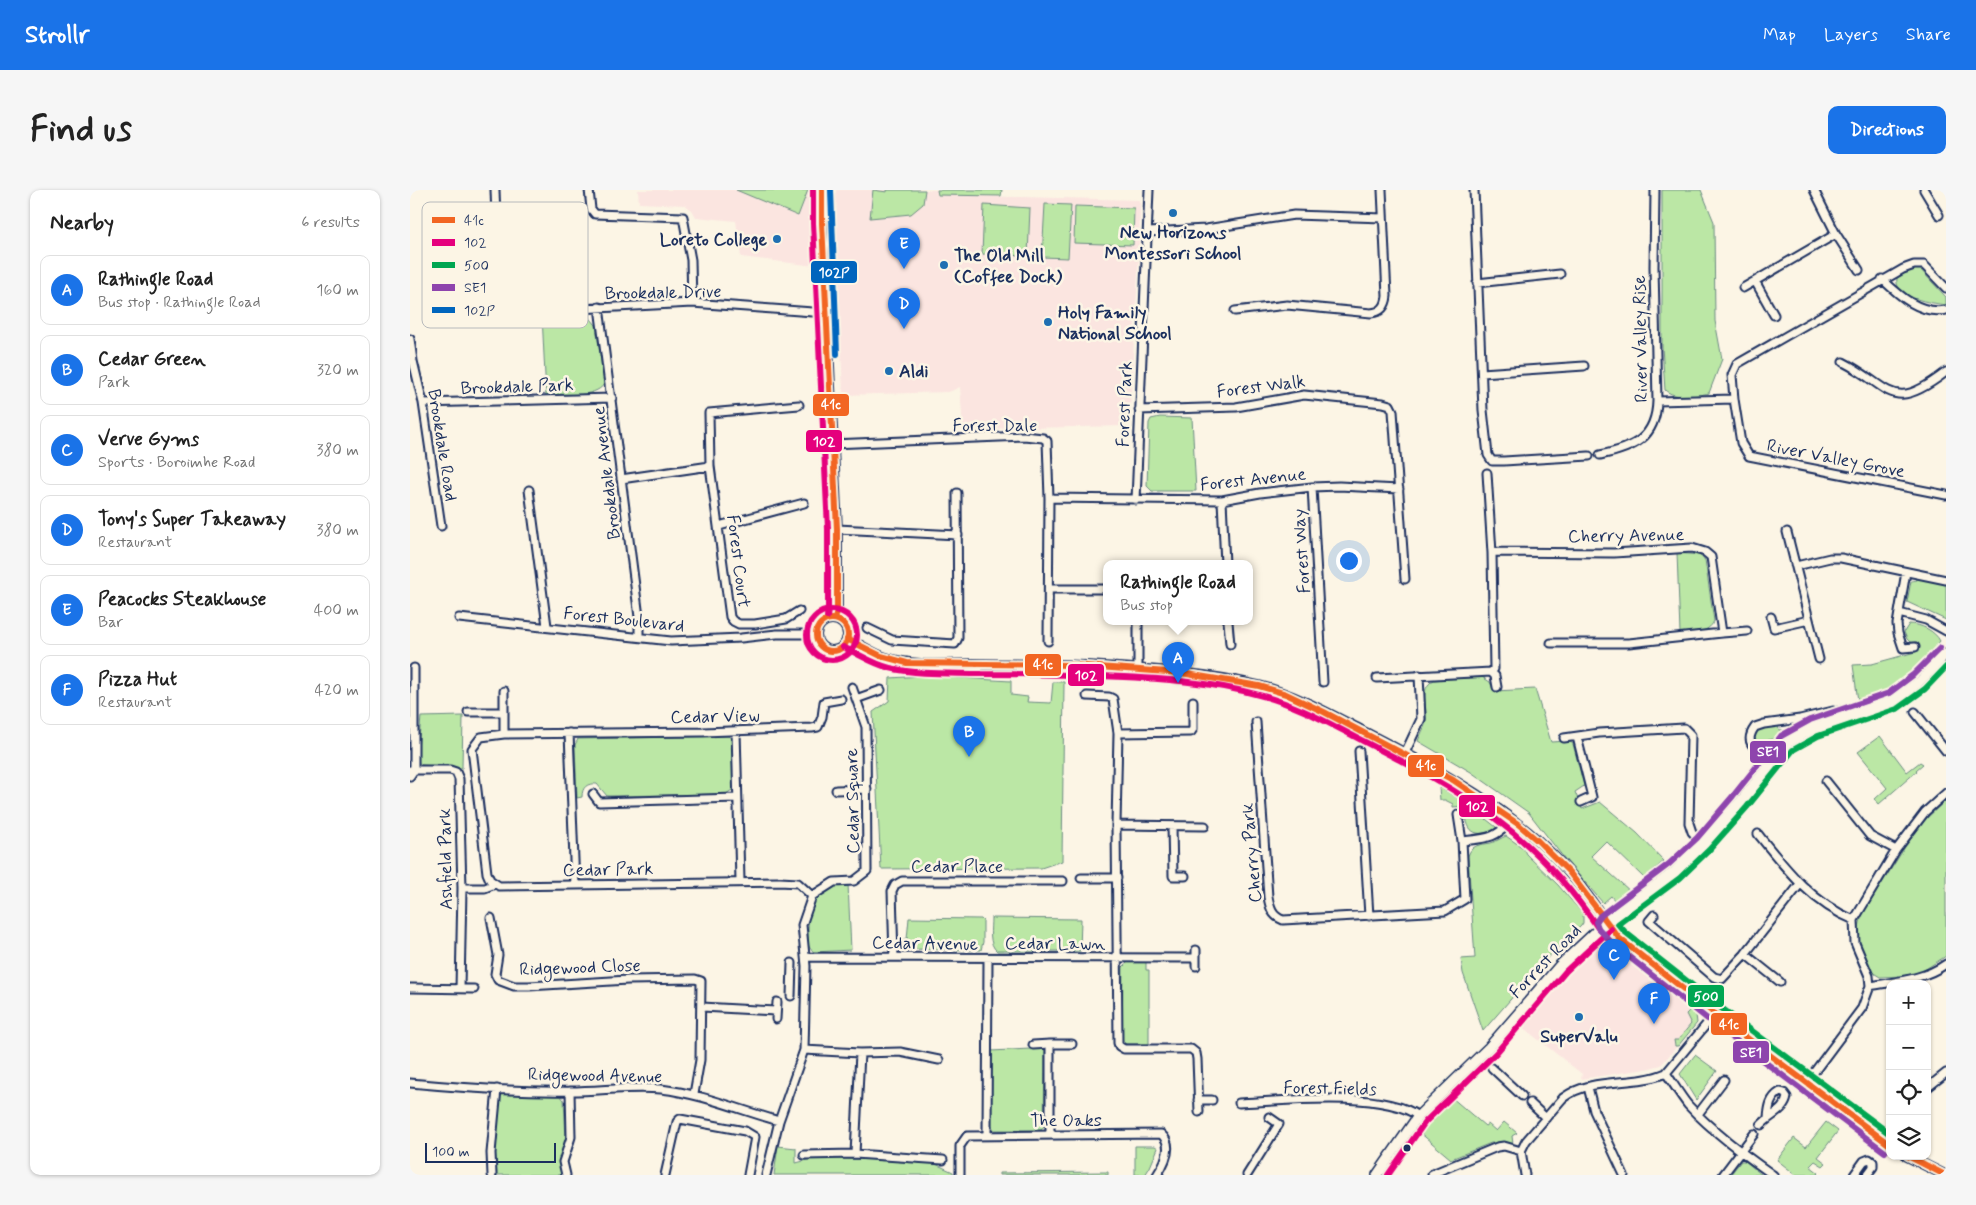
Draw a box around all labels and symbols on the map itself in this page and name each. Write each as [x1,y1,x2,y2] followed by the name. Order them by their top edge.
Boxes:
[422,202,588,328] legend
[1167,207,1179,219] marker: New Horizons Montessori School
[464,212,484,230] text: 41c
[1105,221,1241,266] place label: New Horizons Montessori School
[660,228,768,252] place label: Loreto College
[888,228,920,269] pin: E
[771,233,783,245] marker: Loreto College
[464,234,487,252] text: 102
[954,244,1063,289] place label: The Old Mill (Coffee Dock)
[464,257,489,275] text: 500
[938,259,950,271] marker: The Old Mill (Coffee Dock)
[810,260,858,284] line badge: 102P
[819,264,850,282] text: 102P
[1628,275,1654,403] street label: River Valley Rise
[464,279,486,297] text: SE1
[604,280,722,306] street label: Brookdale Drive
[888,288,920,329] pin: D
[1058,301,1172,346] place label: Holy Family National School
[464,302,496,320] text: 102P
[1042,316,1054,328] marker: Holy Family National School
[899,360,928,384] place label: Aldi
[1112,361,1138,447] street label: Forest Park
[883,365,895,377] marker: Aldi
[1215,370,1307,404] street label: Forest Walk
[460,373,574,401] street label: Brookdale Park
[421,387,463,503] street label: Brookdale Road
[812,393,850,417] line badge: 41c
[821,396,841,414] text: 41c
[587,405,627,541] street label: Brookdale Avenue
[953,414,1037,438] street label: Forest Dale
[805,429,843,453] line badge: 102
[813,433,836,451] text: 102
[1765,434,1907,484] street label: River Valley Grove
[1199,462,1307,497] street label: Forest Avenue
[1287,508,1317,594] street label: Forest Way
[720,513,756,609] street label: Forest Court
[1568,523,1685,549] street label: Cherry Avenue
[1336,548,1362,574] your location
[562,602,686,638] street label: Forest Boulevard
[1162,642,1194,683] pin: A
[1024,653,1062,677] line badge: 41c
[1033,656,1053,674] text: 41c
[1067,663,1105,687] line badge: 102
[1075,667,1098,685] text: 102
[670,704,760,730] street label: Cedar View
[953,716,985,757] pin: B
[1749,740,1787,764] line badge: SE1
[1757,743,1779,761] text: SE1
[840,748,866,854] street label: Cedar Square
[1407,754,1445,778] line badge: 41c
[1416,757,1436,775] text: 41c
[1458,794,1496,818] line badge: 102
[1466,798,1489,816] text: 102
[1236,802,1268,904] street label: Cherry Park
[433,808,459,910] street label: Ashfield Park
[911,855,1003,879] street label: Cedar Place
[562,857,654,883] street label: Cedar Park
[1504,919,1587,1004] street label: Forrest Road
[872,931,978,957] street label: Cedar Avenue
[1005,932,1105,956] street label: Cedar Lawn
[1598,939,1630,980] pin: C
[519,954,641,983] street label: Ridgewood Close
[1638,983,1670,1024] pin: F
[1687,984,1725,1008] line badge: 500
[1694,988,1718,1006] text: 500
[1573,1011,1585,1023] marker: SuperValu
[1710,1012,1748,1036] line badge: 41c
[1719,1016,1739,1034] text: 41c
[1540,1025,1618,1049] place label: SuperValu
[1732,1040,1770,1064] line badge: SE1
[1740,1044,1762,1062] text: SE1
[528,1063,662,1090] street label: Ridgewood Avenue
[1283,1076,1377,1102] street label: Forest Fields
[1030,1109,1102,1133] street label: The Oaks
[425,1140,556,1163] scale bar
[1402,1143,1412,1153] unlabelled marker

